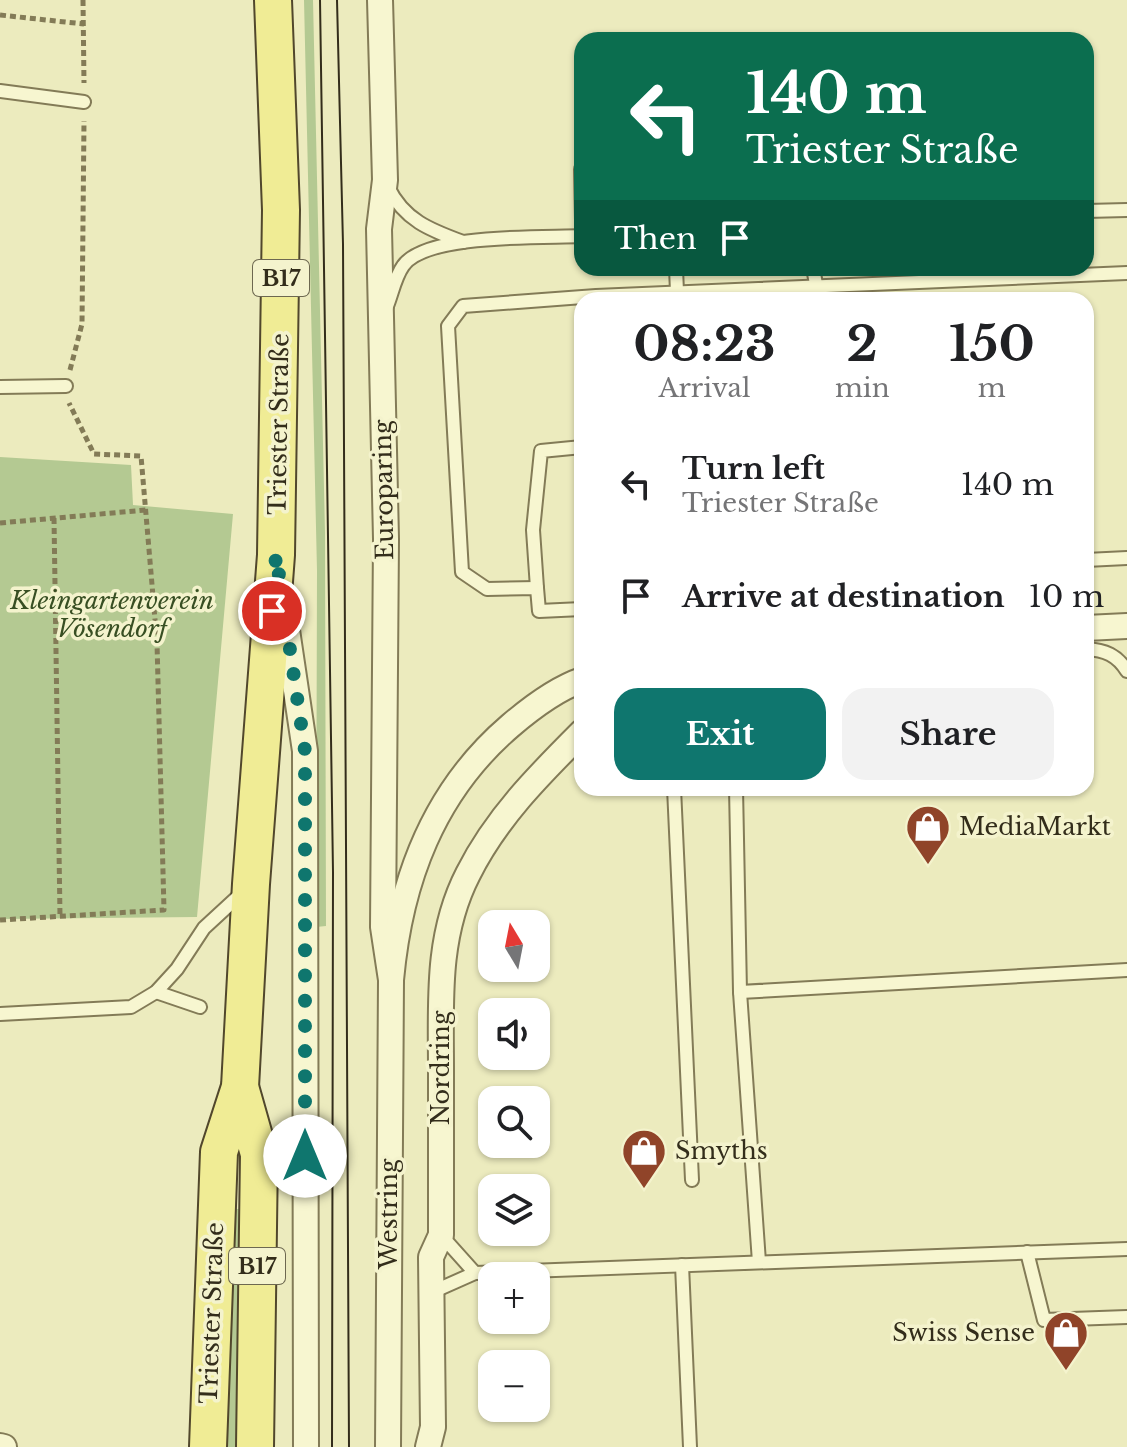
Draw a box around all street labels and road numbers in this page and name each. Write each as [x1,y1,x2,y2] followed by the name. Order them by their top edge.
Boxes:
[253,260,309,296] road number: B17
[262,333,295,515] street label: Triester Straße
[368,419,399,561] street label: Europaring
[426,1010,455,1125] street label: Nordring
[374,1158,403,1270] street label: Westring
[194,1222,229,1404] street label: Triester Straße
[229,1248,285,1284] road number: B17

